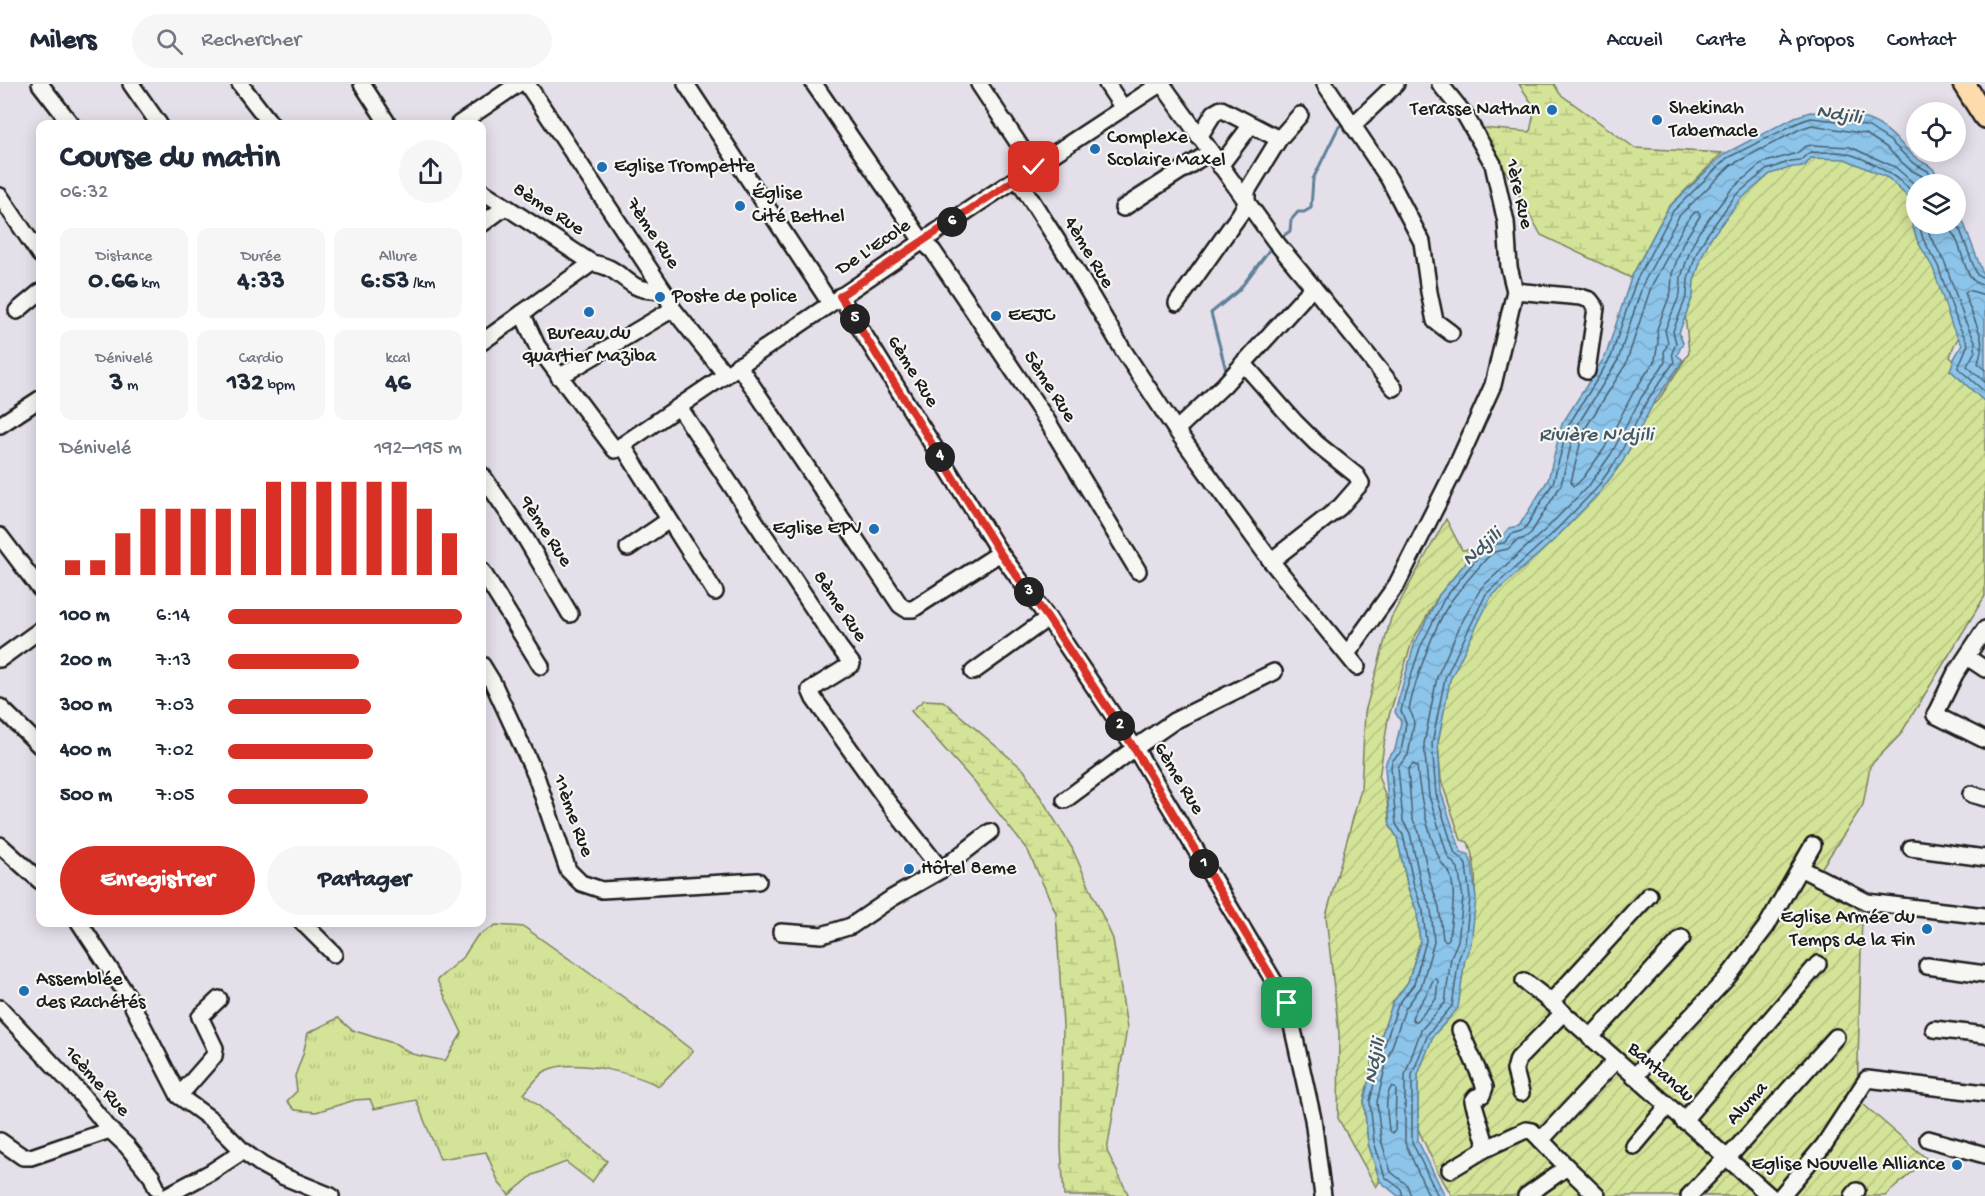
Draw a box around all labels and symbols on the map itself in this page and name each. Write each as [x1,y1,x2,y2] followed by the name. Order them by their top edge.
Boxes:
[1668,98,1759,144] place label: Shekinah Tabernacle
[1409,99,1540,122] place label: Terasse Nathan
[1814,100,1866,132] water label: Ndjili
[1545,103,1559,117] marker: Terasse Nathan
[1650,113,1664,127] marker: Shekinah Tabernacle
[1107,127,1226,173] place label: Complexe Scolaire Maxel
[1008,141,1059,192] pin
[1088,142,1102,156] marker: Complexe Scolaire Maxel
[614,156,756,179] place label: Eglise Trompette
[1499,156,1537,232] street label: 1ère Rue
[595,160,609,174] marker: Eglise Trompette
[508,178,589,242] street label: 8ème Rue
[752,182,845,229] place label: Église Cité Bethel
[619,194,684,274] street label: 7ème Rue
[733,199,747,213] marker: Église Cité Bethel
[937,207,967,237] pin: 6
[1058,213,1119,293] street label: 4ème Rue
[831,214,916,282] street label: De L'Ecole
[671,286,798,309] place label: Poste de police
[653,290,667,304] marker: Poste de police
[840,304,870,334] pin: 5
[582,305,596,319] marker: Bureau du quartier Maziba
[1008,305,1056,328] place label: EEJC
[989,309,1003,323] marker: EEJC
[522,323,657,369] place label: Bureau du quartier Maziba
[881,332,943,413] street label: 6ème Rue
[1017,347,1081,427] street label: 5ème Rue
[1539,424,1656,449] water label: Rivière N'djili
[925,442,955,472] pin: 4
[513,491,577,572] street label: 9ème Rue
[772,518,862,541] place label: Eglise EPV
[867,522,881,536] marker: Eglise EPV
[1458,522,1510,573] water label: Ndjili
[807,567,871,647] street label: 8ème Rue
[1014,577,1044,607] pin: 3
[1105,711,1135,741] pin: 2
[1148,739,1209,820] street label: 6ème Rue
[546,771,598,861] street label: 11ème Rue
[1189,849,1219,879] pin: 1
[921,858,1017,881] place label: Hôtel 8eme
[902,862,916,876] marker: Hôtel 8eme
[1780,907,1916,953] place label: Eglise Armée du Temps de la Fin
[1920,922,1934,936] marker: Eglise Armée du Temps de la Fin
[36,969,146,1015] place label: Assemblée des Rachétés
[1261,977,1312,1028] pin
[17,984,31,998] marker: Assemblée des Rachétés
[1359,1034,1394,1086] water label: Ndjili
[1621,1037,1698,1109] street label: Bantandu
[57,1041,134,1123] street label: 16ème Rue
[1722,1077,1774,1131] street label: Aluma
[1752,1154,1946,1177] place label: Eglise Nouvelle Alliance
[1950,1158,1964,1172] marker: Eglise Nouvelle Alliance

